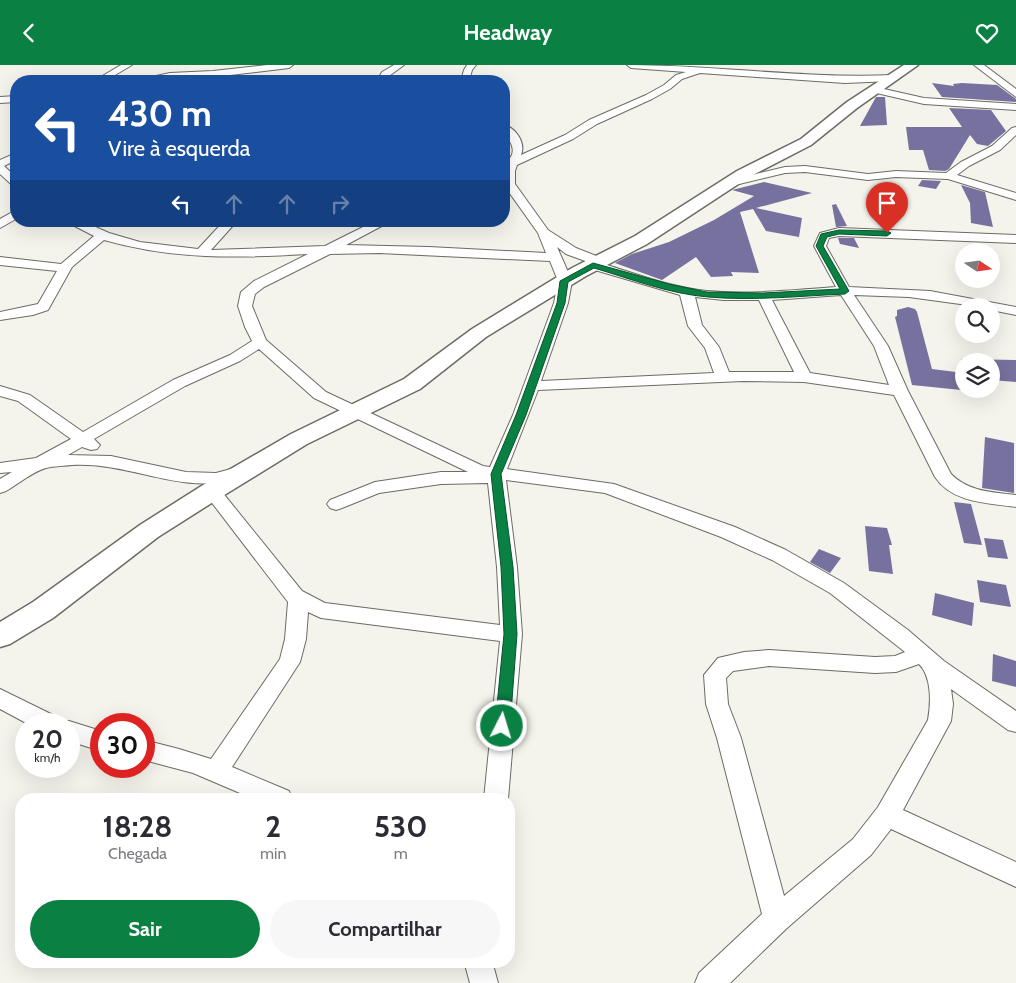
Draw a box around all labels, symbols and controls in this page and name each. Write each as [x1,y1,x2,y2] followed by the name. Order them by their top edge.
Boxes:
[15,19,43,47] icon: back
[464,19,552,46] text: Headway
[973,19,1001,47] icon: heart
[108,92,212,135] text: 430 m
[25,95,90,160] icon: left
[108,135,250,162] text: Vire à esquerda
[866,182,908,233] pin
[873,189,901,217] icon: arrive
[167,190,195,218] icon: left
[220,190,248,218] icon: ahead
[273,190,301,218] icon: ahead
[326,190,354,218] icon: right
[955,243,1000,287] north arrow
[955,243,1000,398] map controls
[955,298,1000,343] button: search
[955,353,1000,398] button: layers
[475,699,527,751] position arrow
[90,713,155,778] speed limit sign: 30
[32,724,63,754] text: 20
[34,750,61,765] text: km/h
[103,808,172,845] text: 18:28
[265,808,281,845] text: 2
[374,808,427,845] text: 530
[108,844,167,863] text: Chegada
[260,844,286,863] text: min
[394,844,408,863] text: m
[30,900,260,958] button: Sair
[270,900,500,958] button: Compartilhar

